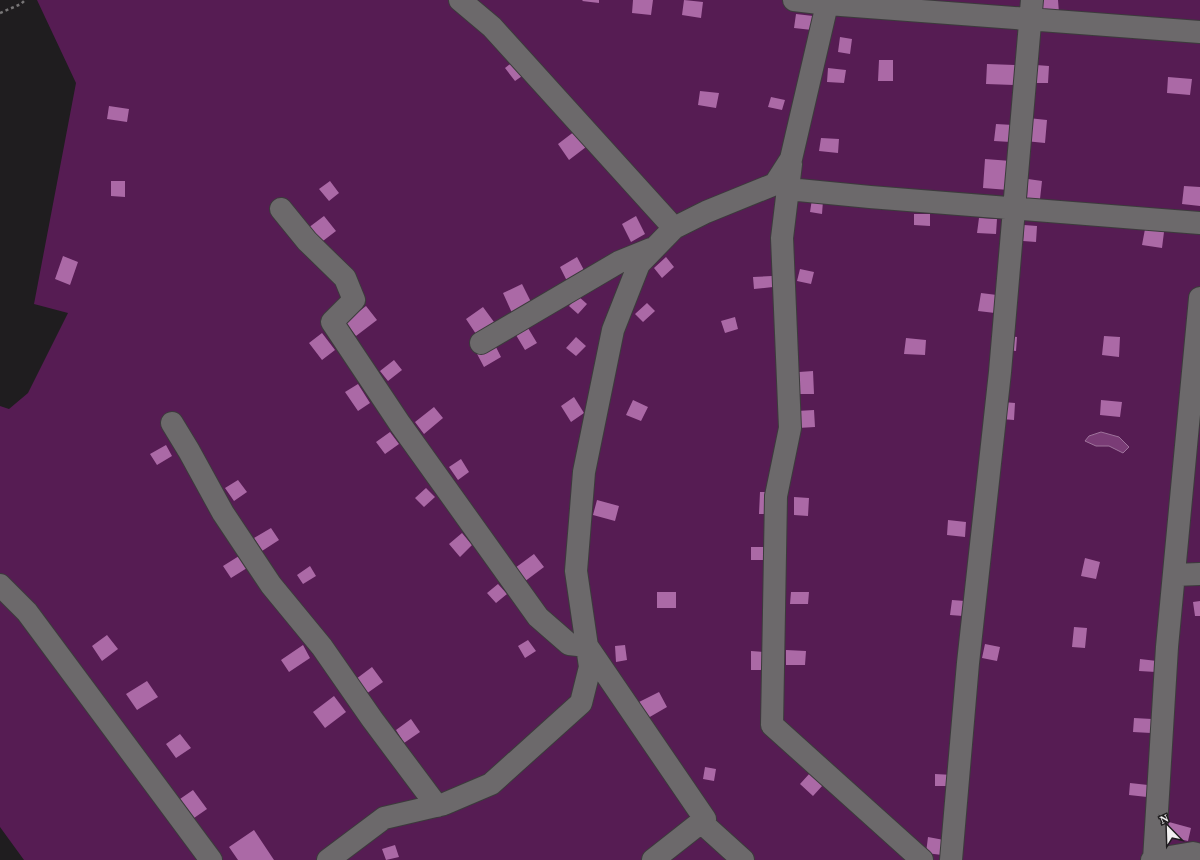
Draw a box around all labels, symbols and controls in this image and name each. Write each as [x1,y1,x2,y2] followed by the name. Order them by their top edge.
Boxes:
[1148,808,1188,848] north arrow
[1158,812,1170,826] text: N

